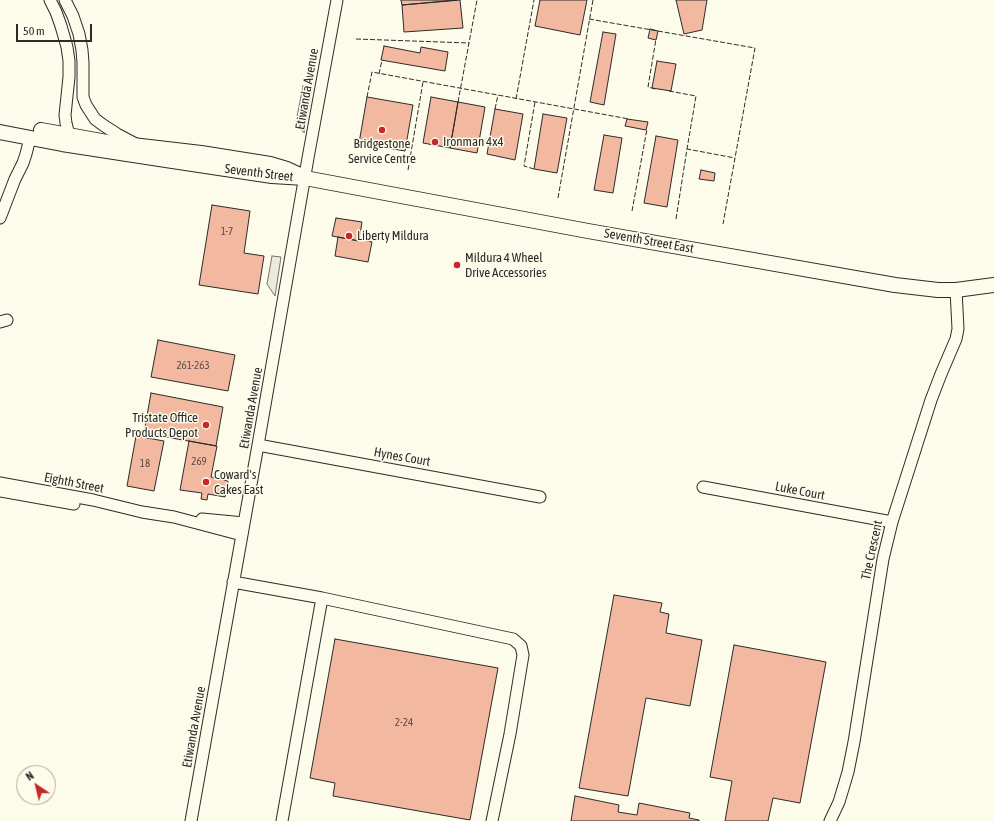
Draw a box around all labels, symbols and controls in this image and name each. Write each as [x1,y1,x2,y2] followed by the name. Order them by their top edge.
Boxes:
[18,16,94,42] scale bar
[23,24,45,38] text: 50 m
[292,47,322,131] street label: Etiwanda Avenue
[377,125,387,135] marker: Bridgestone Service Centre
[443,134,504,150] place label: Ironman 4x4
[348,136,416,167] place label: Bridgestone Service Centre
[430,137,440,147] marker: Ironman 4x4
[224,161,294,185] street label: Seventh Street
[221,225,233,239] house number: 1-7
[603,225,695,257] street label: Seventh Street East
[357,228,429,244] place label: Liberty Mildura
[344,231,354,241] marker: Liberty Mildura
[465,250,547,281] place label: Mildura 4 Wheel Drive Accessories
[452,260,462,270] marker: Mildura 4 Wheel Drive Accessories
[176,359,210,373] house number: 261-263
[236,366,266,450] street label: Etiwanda Avenue
[125,410,198,441] place label: Tristate Office Products Depot
[201,420,211,430] marker: Tristate Office Products Depot
[372,444,432,470] street label: Hynes Court
[191,455,207,469] house number: 269
[140,457,150,471] house number: 18
[214,467,264,498] place label: Coward's Cakes East
[43,470,105,496] street label: Eighth Street
[201,477,211,487] marker: Coward's Cakes East
[774,479,826,503] street label: Luke Court
[858,519,886,581] street label: The Crescent
[179,685,209,769] street label: Etiwanda Avenue
[395,716,413,730] house number: 2-24
[16,765,56,805] north arrow
[24,769,36,783] text: N

